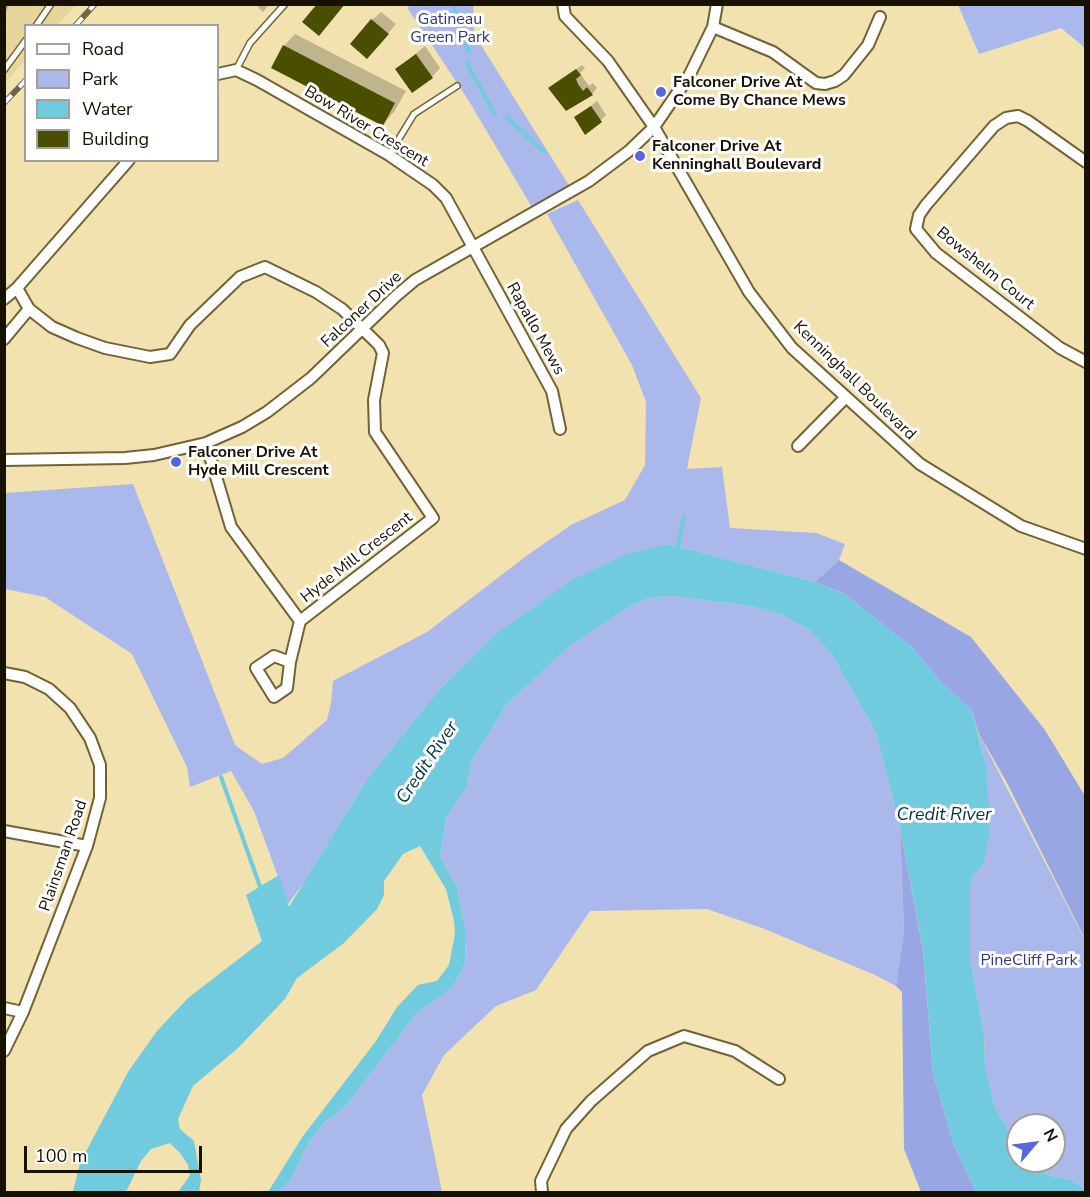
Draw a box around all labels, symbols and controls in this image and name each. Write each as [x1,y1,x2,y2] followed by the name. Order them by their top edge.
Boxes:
[410,10,490,48] park label: Gatineau Green Park
[24,24,219,162] legend
[82,37,124,61] text: Road
[82,67,118,91] text: Park
[673,73,846,111] place label: Falconer Drive At Come By Chance Mews
[301,82,431,172] street label: Bow River Crescent
[654,85,668,99] marker: Falconer Drive At Come By Chance Mews
[82,97,133,121] text: Water
[82,127,149,151] text: Building
[652,137,821,175] place label: Falconer Drive At Kenninghall Boulevard
[633,149,647,163] marker: Falconer Drive At Kenninghall Boulevard
[932,224,1038,314] street label: Bowshelm Court
[318,268,406,352] street label: Falconer Drive
[502,280,568,378] street label: Rapallo Mews
[789,317,919,445] street label: Kenninghall Boulevard
[188,443,329,481] place label: Falconer Drive At Hyde Mill Crescent
[169,455,183,469] marker: Falconer Drive At Hyde Mill Crescent
[297,508,417,608] street label: Hyde Mill Crescent
[392,718,464,808] water label: Credit River
[36,798,92,914] street label: Plainsman Road
[897,805,991,827] water label: Credit River
[980,951,1078,971] park label: PineCliff Park
[1006,1113,1066,1173] north arrow
[1038,1125,1063,1146] text: N
[27,1134,206,1172] scale bar
[35,1144,87,1168] text: 100 m

